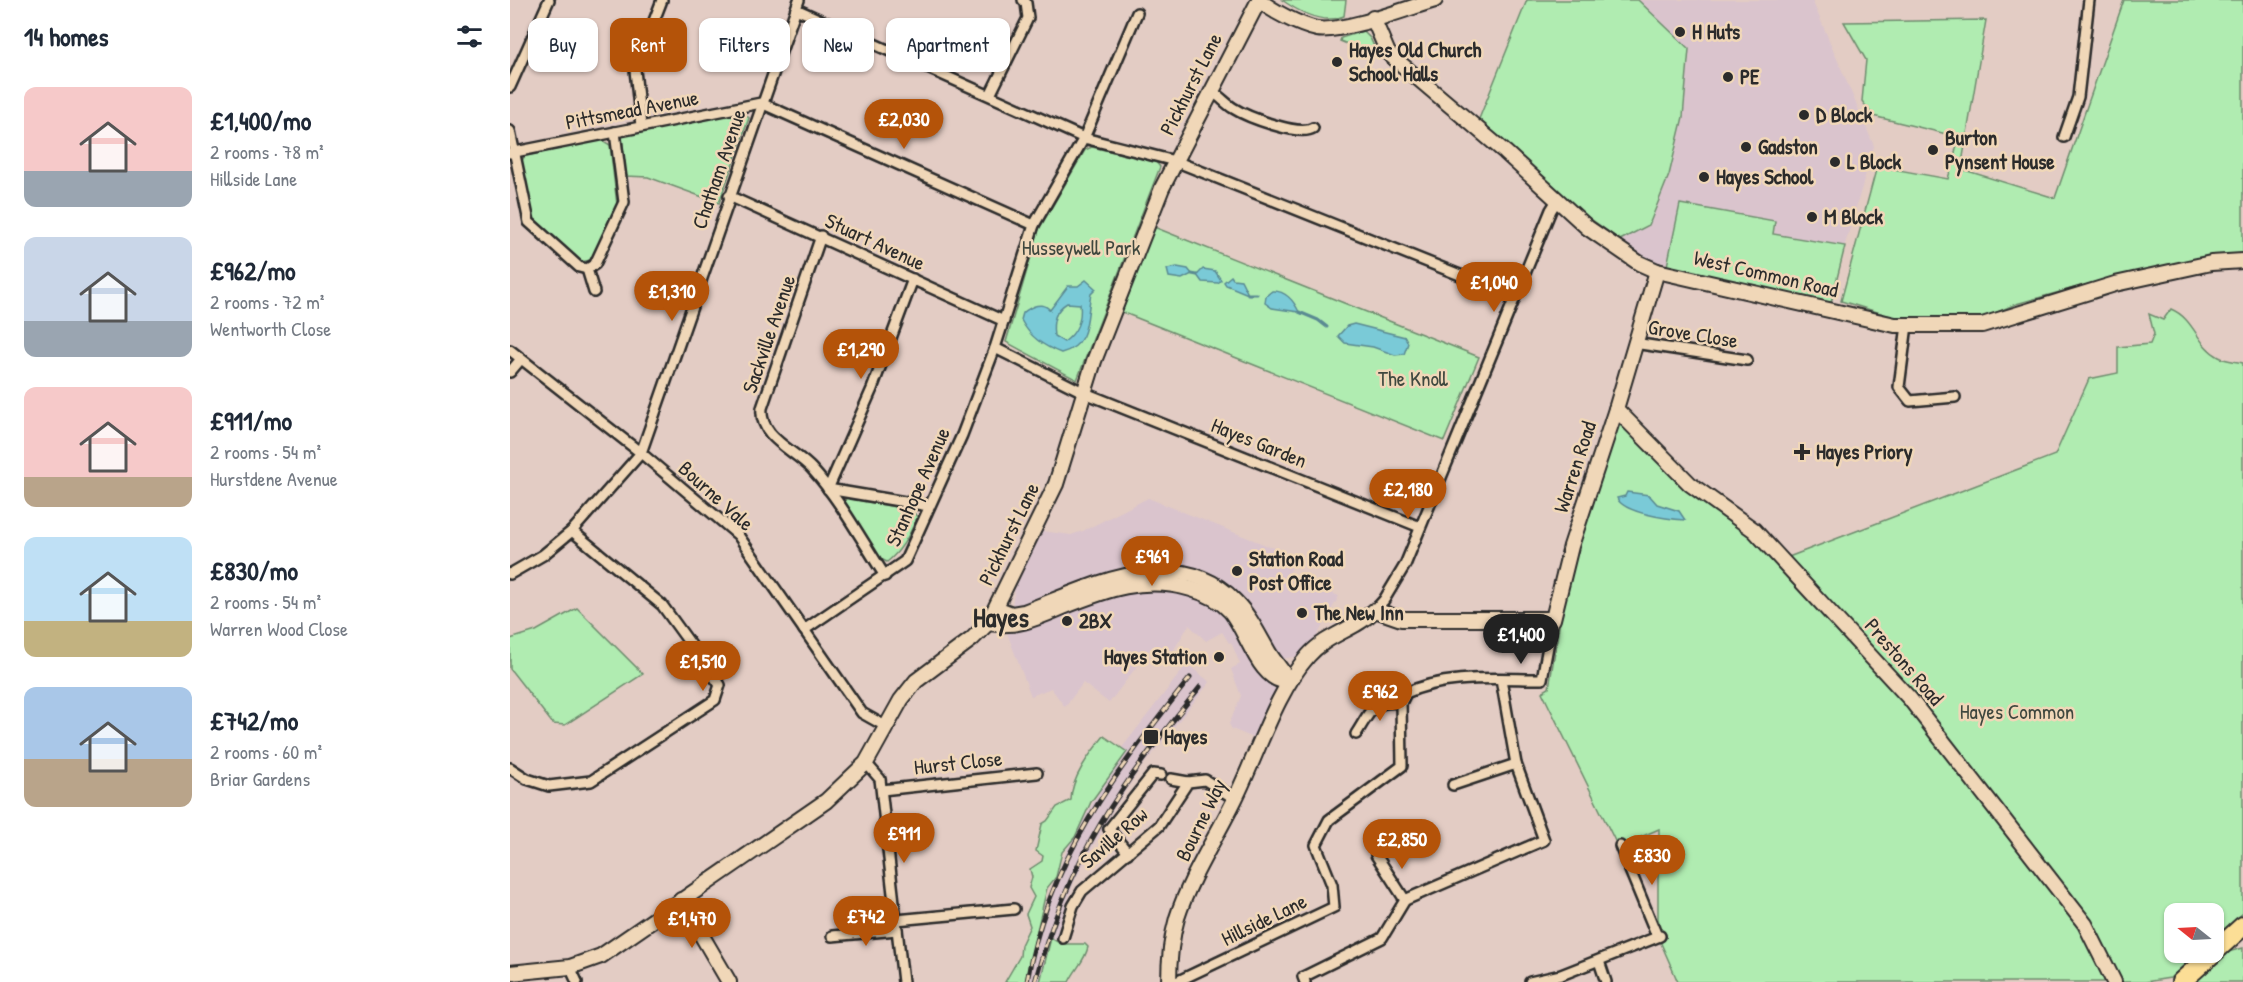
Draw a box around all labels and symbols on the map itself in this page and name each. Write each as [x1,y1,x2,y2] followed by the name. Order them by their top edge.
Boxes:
[1692,17,1740,46] place label: H Huts
[1673,25,1687,39] marker: H Huts
[1152,28,1229,140] street label: Pickhurst Lane
[1349,35,1481,88] place label: Hayes Old Church School Halls
[1330,55,1344,69] marker: Hayes Old Church School Halls
[1740,62,1760,91] place label: PE
[1721,70,1735,84] marker: PE
[563,82,701,137] street label: Pittsmead Avenue
[855,99,953,150] pin: £2,030
[1816,100,1873,129] place label: D Block
[684,105,753,233] street label: Chatham Avenue
[1797,108,1811,122] marker: D Block
[1945,123,2055,177] place label: Burton Pynsent House
[1758,132,1818,161] place label: Gadston
[1739,140,1753,154] marker: Gadston
[1926,143,1940,157] marker: Burton Pynsent House
[1847,147,1901,176] place label: L Block
[1828,155,1842,169] marker: L Block
[1716,162,1814,192] place label: Hayes School
[1697,170,1711,184] marker: Hayes School
[1824,202,1883,231] place label: M Block
[821,206,930,277] street label: Stuart Avenue
[1805,210,1819,224] marker: M Block
[1022,233,1141,262] park label: Husseywell Park
[1691,243,1841,304] street label: West Common Road
[1445,262,1543,313] pin: £1,040
[623,271,721,322] pin: £1,310
[735,271,802,397] street label: Sackville Avenue
[1646,312,1740,355] street label: Grove Close
[812,329,910,380] pin: £1,290
[1378,364,1449,393] park label: The Knoll
[1207,410,1311,475] street label: Hayes Garden
[1546,417,1603,516] street label: Warren Road
[878,423,957,551] street label: Stanhope Avenue
[1816,437,1913,467] place label: Hayes Priory
[1793,443,1811,461] marker: Hayes Priory
[672,454,760,537] street label: Bourne Vale
[1359,469,1457,520] pin: £2,180
[971,478,1046,590] street label: Pickhurst Lane
[1116,536,1188,587] pin: £969
[1249,544,1344,597] place label: Station Road Post Office
[1230,564,1244,578] marker: Station Road Post Office
[1313,598,1404,627] place label: The New Inn
[973,599,1029,637] district label: Hayes
[1079,606,1112,635] place label: 2BX
[1295,606,1309,620] marker: The New Inn
[1858,612,1950,712] street label: Prestons Road
[1060,614,1074,628] marker: 2BX
[1472,614,1570,665] pin: £1,400
[654,641,752,692] pin: £1,510
[1104,642,1207,672] place label: Hayes Station
[1212,650,1226,664] marker: Hayes Station
[1344,671,1416,722] pin: £962
[1960,697,2074,726] park label: Hayes Common
[1164,722,1207,752] place label: Hayes
[1142,728,1160,746] marker: Hayes
[912,743,1003,782] street label: Hurst Close
[1168,774,1233,866] street label: Bourne Way
[1074,800,1154,875] street label: Saville Row
[868,813,940,864] pin: £911
[1353,819,1451,870] pin: £2,850
[1616,835,1688,886] pin: £830
[1216,886,1311,953] street label: Hillside Lane
[830,896,902,947] pin: £742
[643,898,741,949] pin: £1,470
[2164,903,2224,963] north arrow

